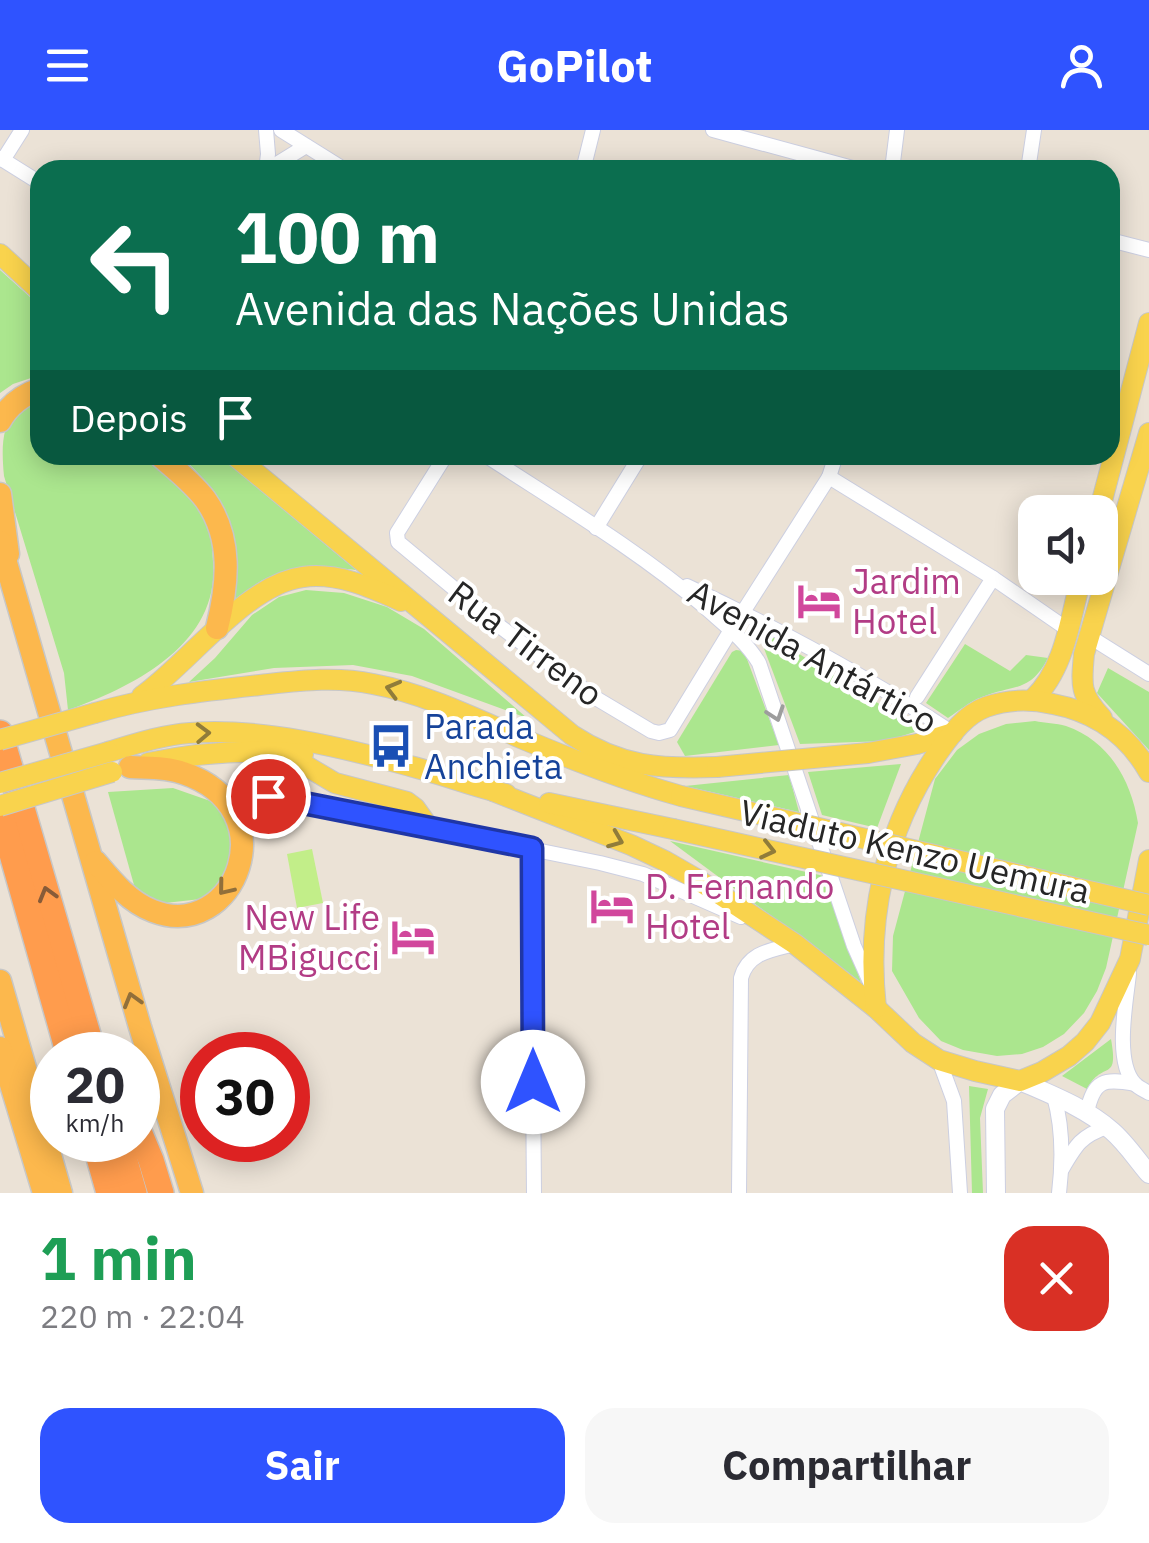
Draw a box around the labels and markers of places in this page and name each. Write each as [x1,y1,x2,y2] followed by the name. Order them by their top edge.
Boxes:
[852,558,961,644] place label: Jardim Hotel
[795,577,843,625] hotel icon: Jardim Hotel
[424,703,563,789] place label: Parada Anchieta
[367,722,415,770] bus stop icon: Parada Anchieta
[226,754,311,839] pin
[645,863,834,949] place label: D. Fernando Hotel
[588,882,636,930] hotel icon: D. Fernando Hotel
[238,894,380,980] place label: New Life MBigucci
[389,913,437,961] hotel icon: New Life MBigucci

